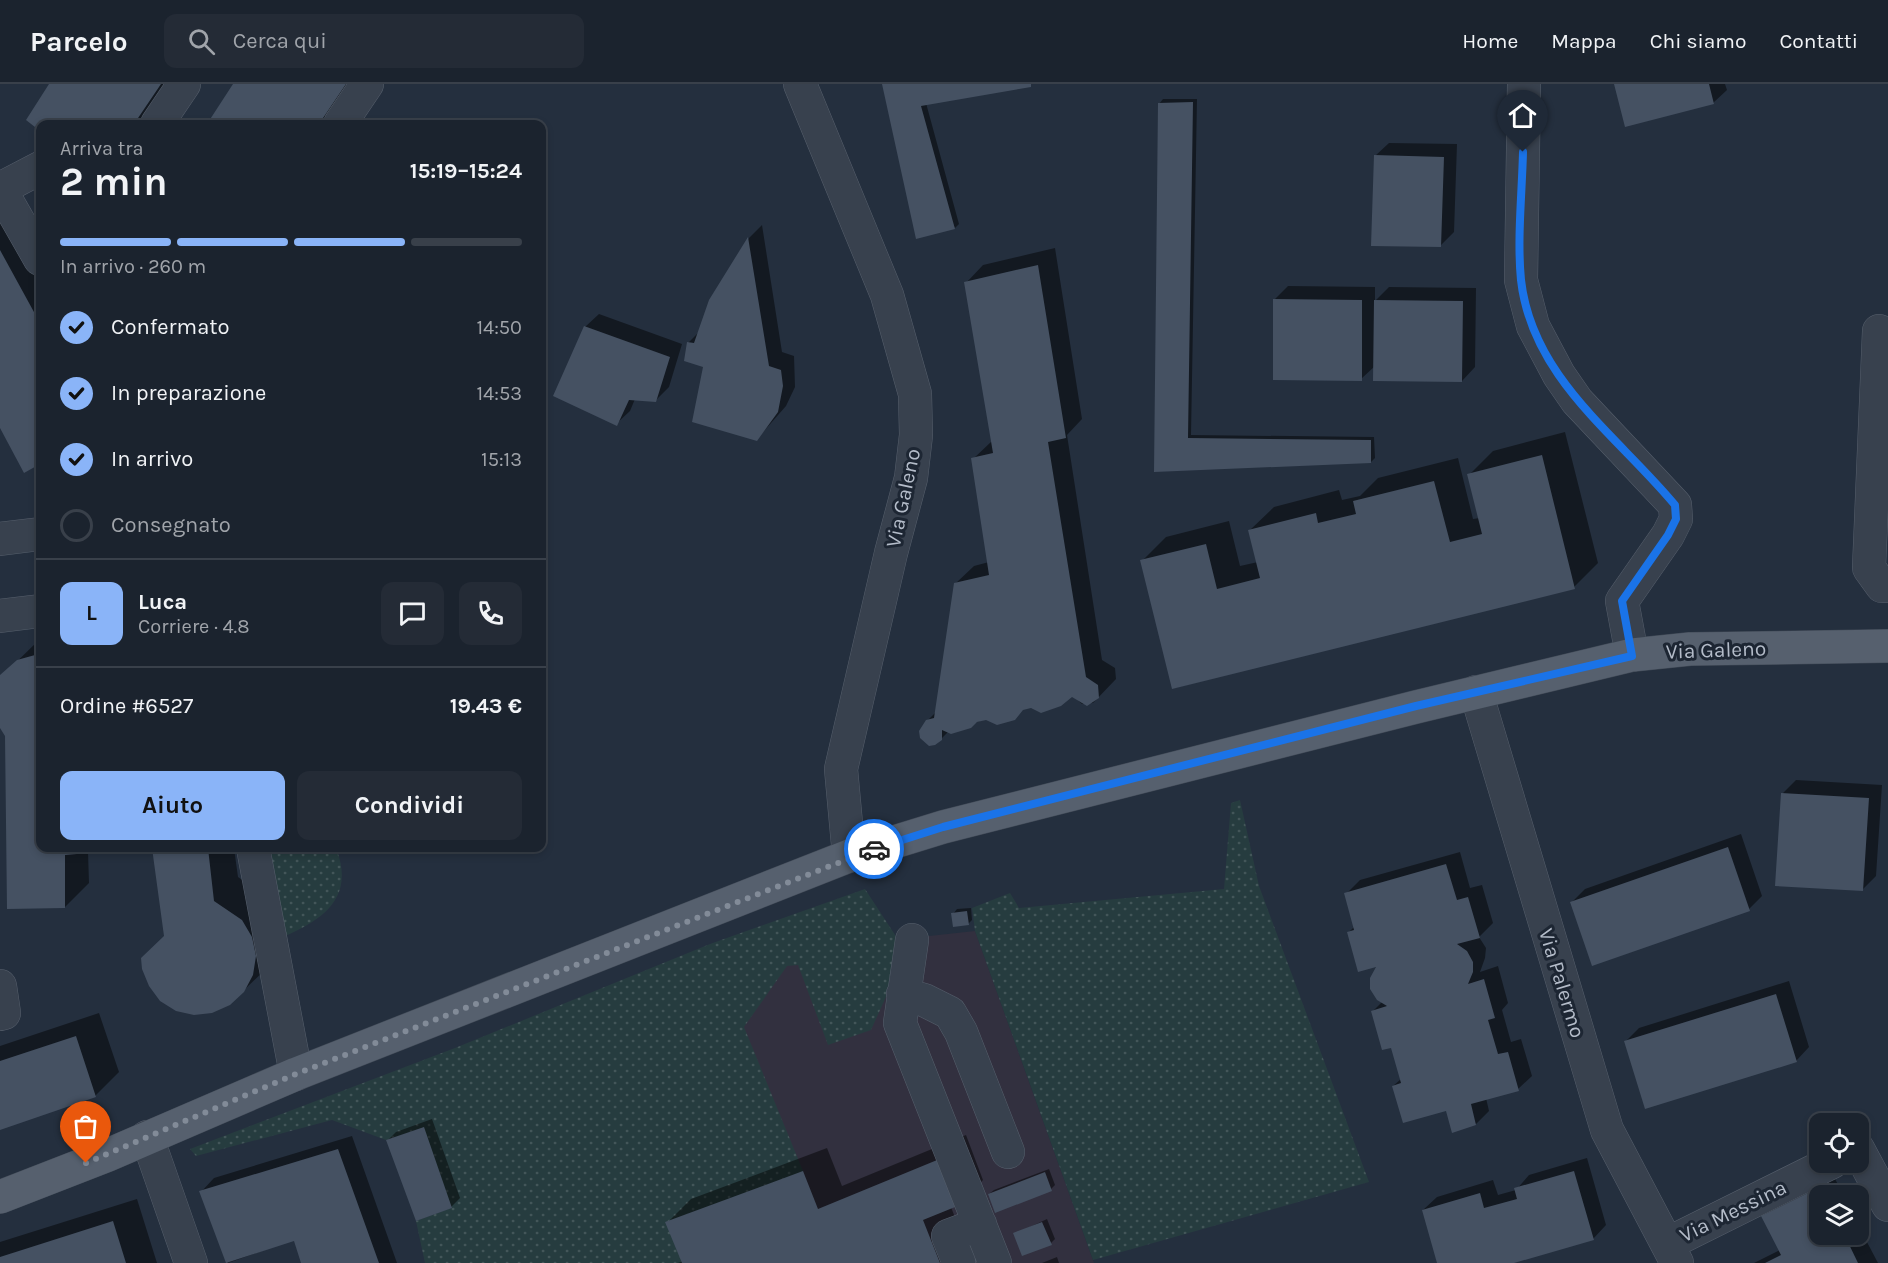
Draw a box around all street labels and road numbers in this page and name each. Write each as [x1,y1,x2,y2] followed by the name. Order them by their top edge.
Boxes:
[881,446,925,550] street label: Via Galeno
[1665,636,1767,664] street label: Via Galeno
[1534,925,1590,1041] street label: Via Palermo
[1676,1175,1790,1247] street label: Via Messina

